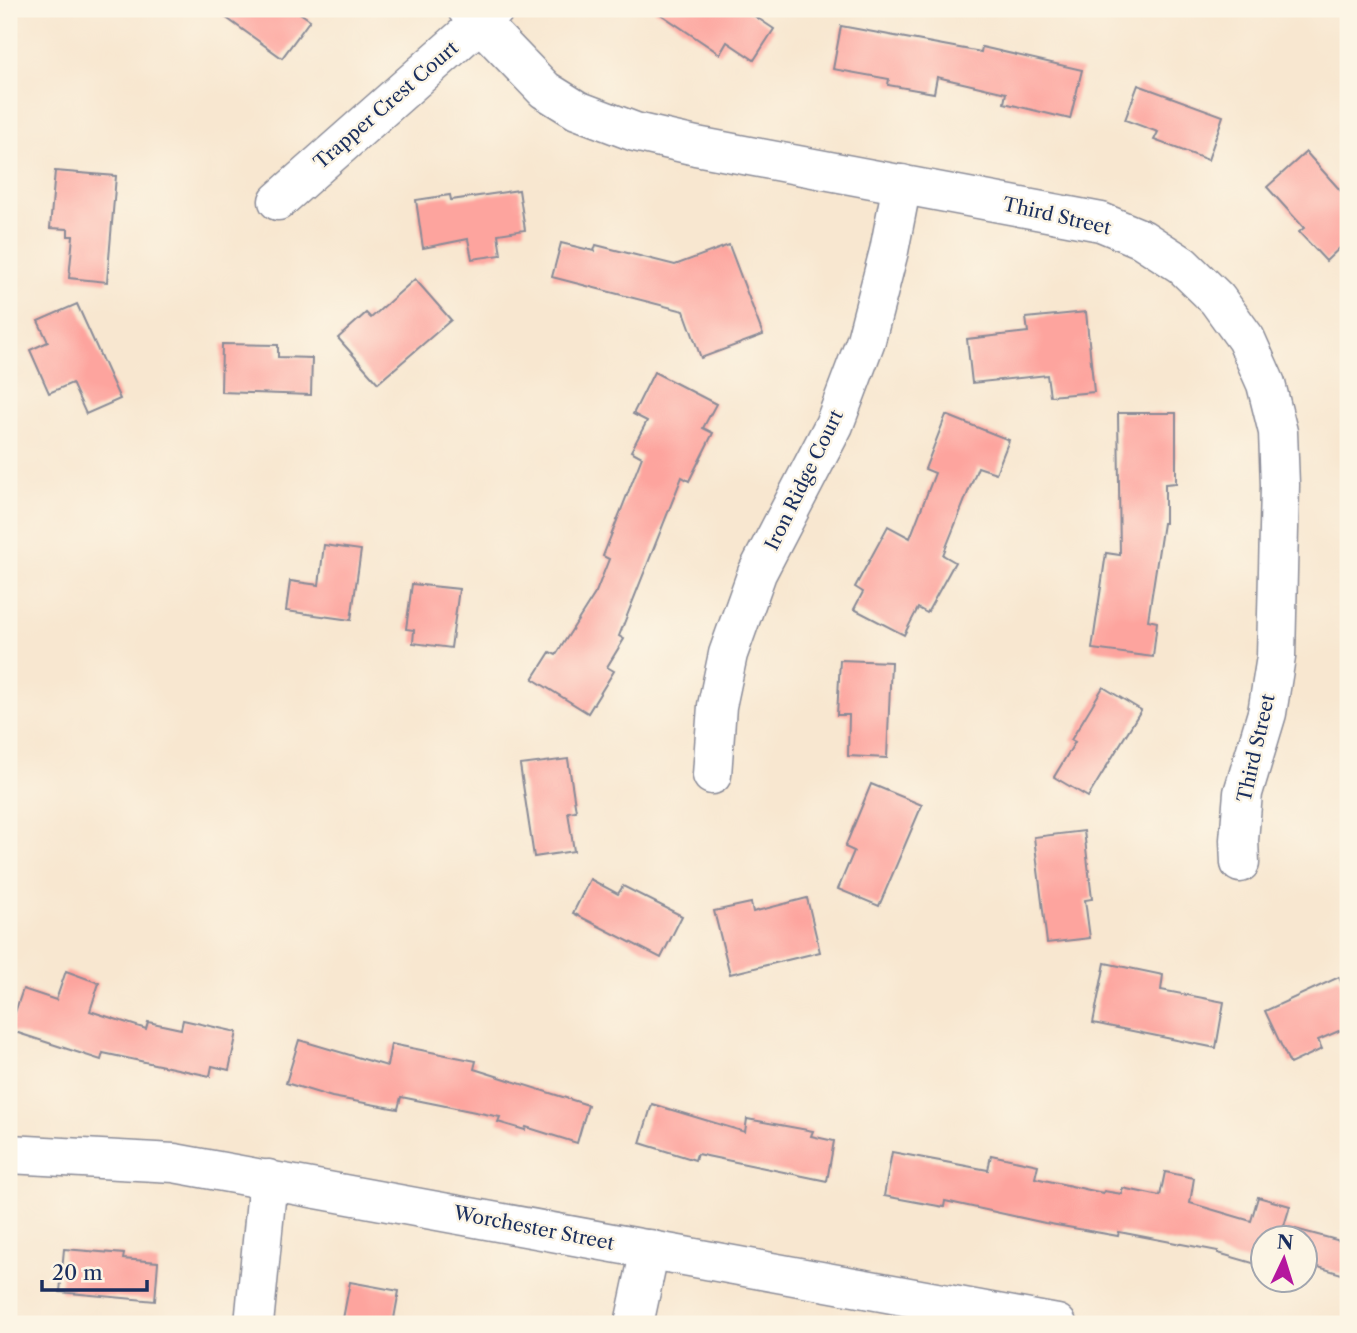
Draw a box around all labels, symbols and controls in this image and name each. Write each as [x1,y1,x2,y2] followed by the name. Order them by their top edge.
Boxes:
[309,36,463,174] street label: Trapper Crest Court
[1001,192,1114,240] street label: Third Street
[760,406,848,554] street label: Iron Ridge Court
[1232,691,1280,804] street label: Third Street
[451,1201,617,1255] street label: Worchester Street
[1248,1224,1318,1294] north arrow
[1276,1230,1294,1255] text: N
[42,1249,147,1293] scale bar
[52,1260,103,1285] text: 20 m

